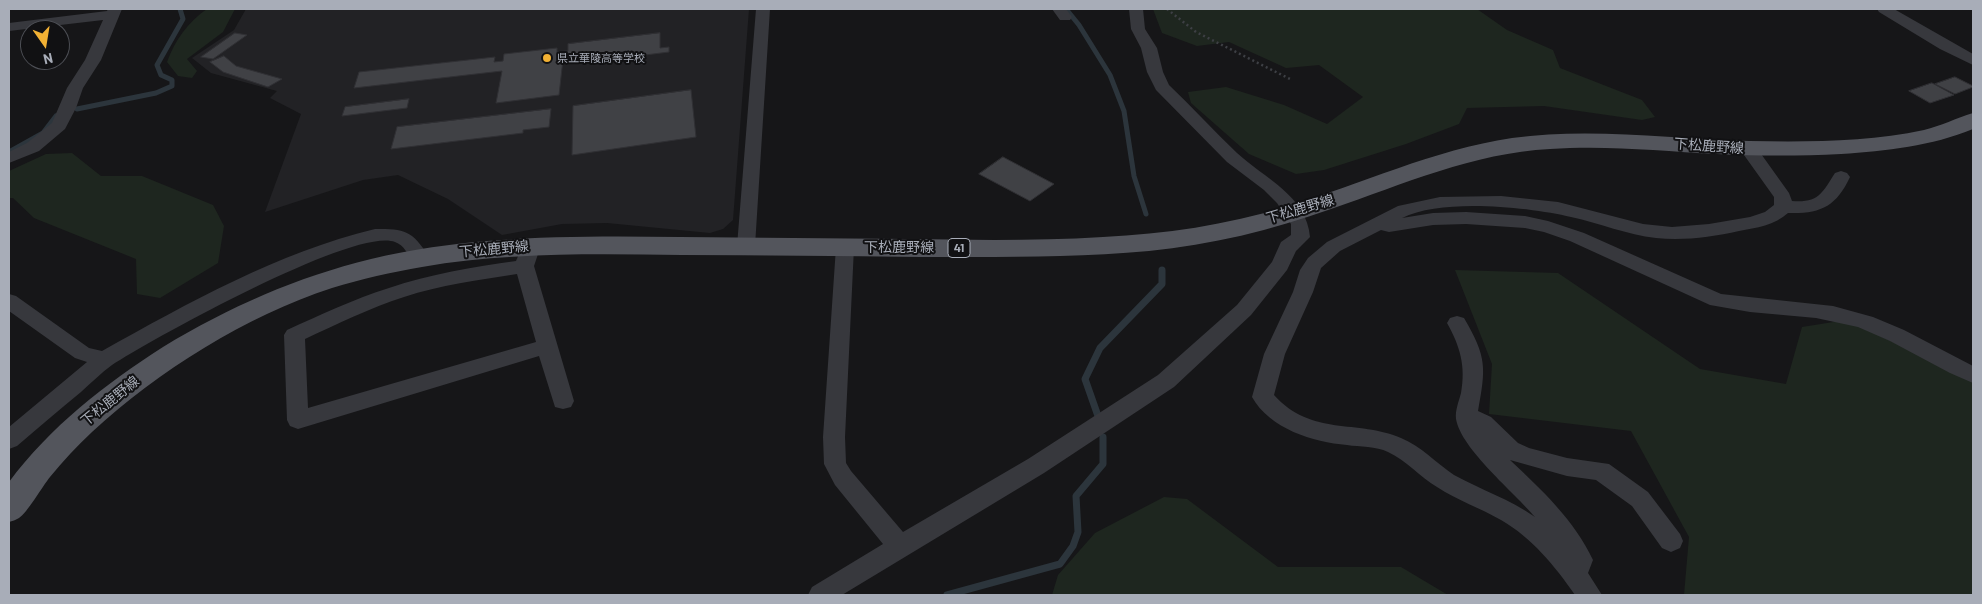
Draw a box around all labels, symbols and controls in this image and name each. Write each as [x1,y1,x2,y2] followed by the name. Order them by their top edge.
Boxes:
[20,20,70,70] north arrow
[42,50,55,68] text: N
[557,51,645,65] place label: 県立華陵高等学校
[541,52,553,64] marker: 県立華陵高等学校
[1673,135,1745,157] street label: 下松鹿野線
[1264,191,1336,227] street label: 下松鹿野線
[458,238,530,260] street label: 下松鹿野線
[948,238,970,258] road number: 41
[864,239,934,255] street label: 下松鹿野線
[78,372,142,430] street label: 下松鹿野線

